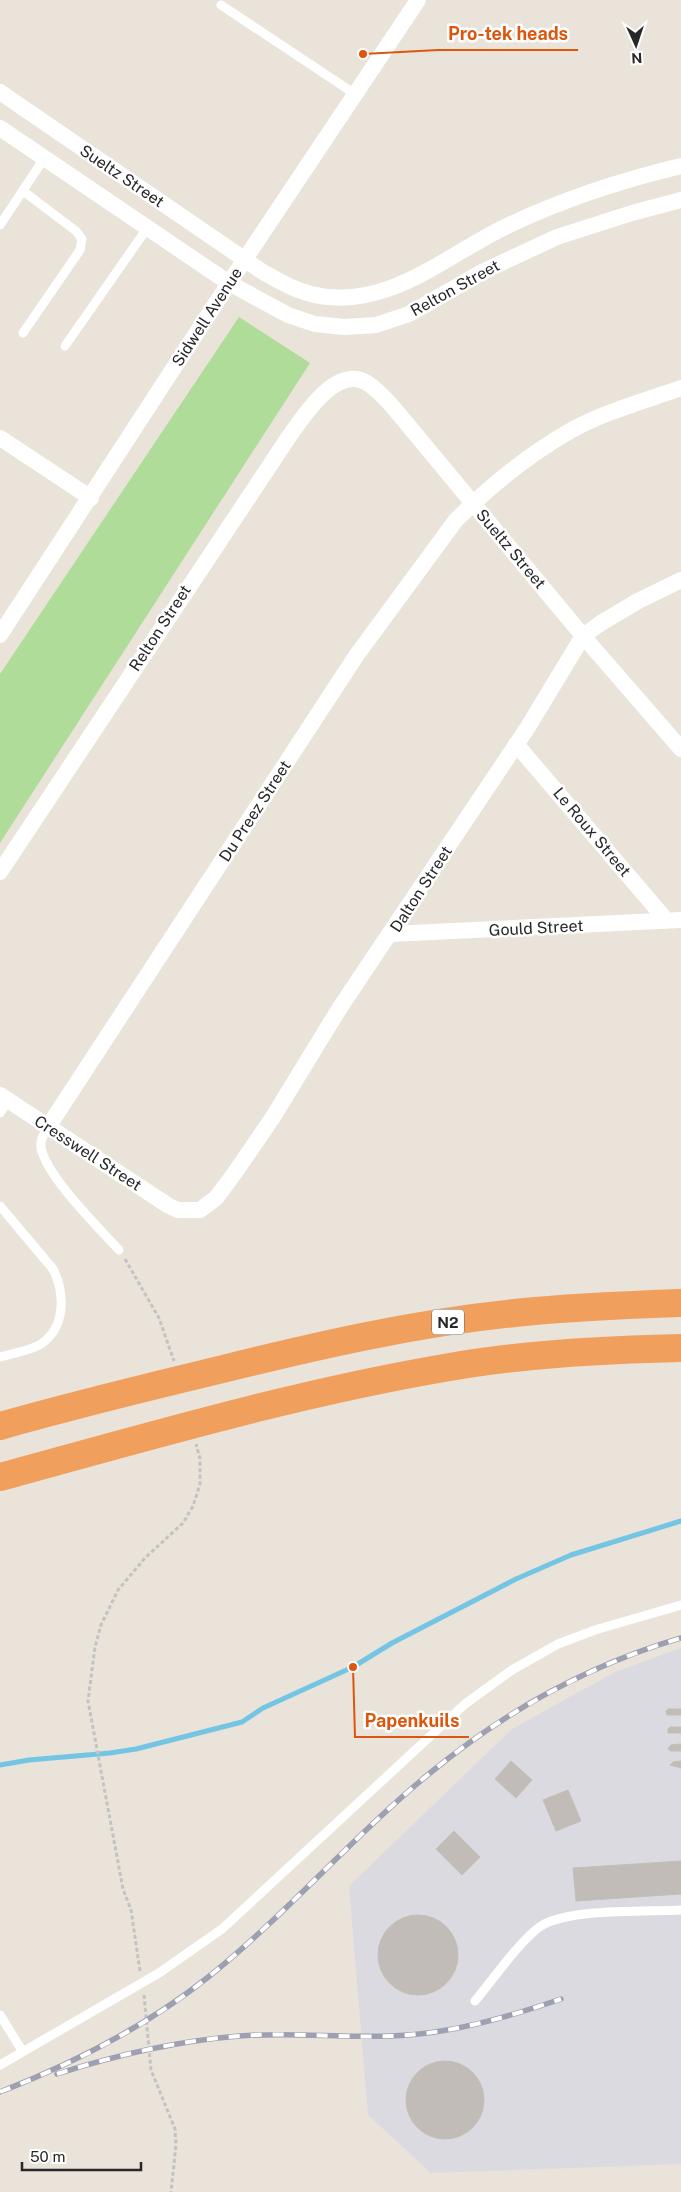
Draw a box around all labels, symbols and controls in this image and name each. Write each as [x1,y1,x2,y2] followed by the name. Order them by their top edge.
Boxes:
[438,17,578,50] callout: Pro-tek heads
[611,20,661,70] north arrow
[448,23,568,44] text: Pro-tek heads
[631,50,643,66] text: N
[76,141,168,211] street label: Sueltz Street
[407,256,503,320] street label: Relton Street
[168,264,246,370] street label: Sidwell Avenue
[472,505,550,593] street label: Sueltz Street
[125,581,195,675] street label: Relton Street
[215,757,295,865] street label: Du Preez Street
[549,784,635,880] street label: Le Roux Street
[386,842,456,936] street label: Dalton Street
[488,916,584,940] street label: Gould Street
[31,1111,145,1195] street label: Cresswell Street
[432,1310,464,1334] road number: N2
[355,1704,469,1737] callout: Papenkuils
[365,1710,459,1731] text: Papenkuils
[22,2140,141,2172] scale bar
[30,2148,65,2165] text: 50 m

